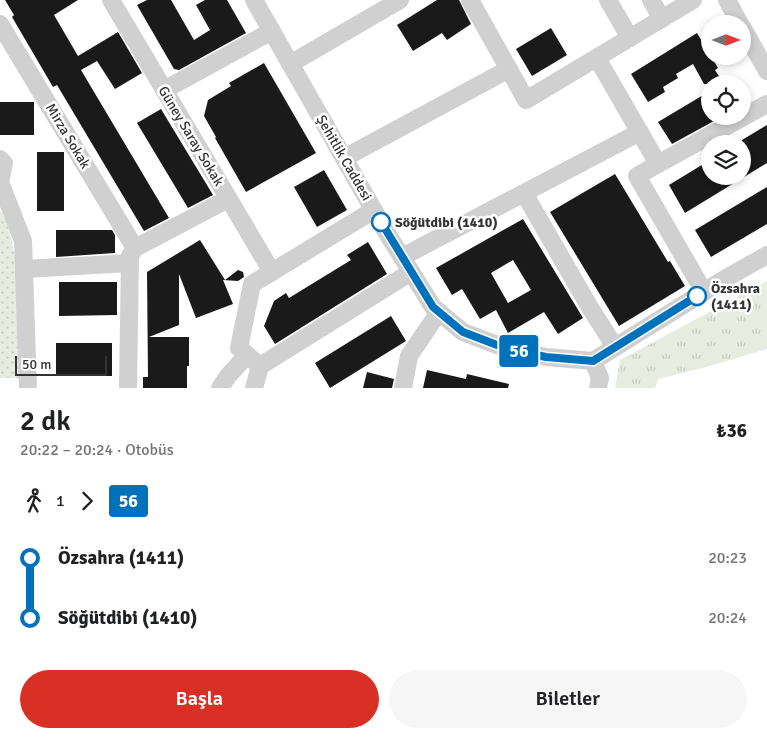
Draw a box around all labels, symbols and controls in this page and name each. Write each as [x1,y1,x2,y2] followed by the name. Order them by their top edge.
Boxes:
[701,15,751,65] north arrow
[701,15,751,185] map controls
[701,75,751,125] button: locate
[155,83,227,189] street label: Güney Saray Sokak
[42,100,94,172] street label: Mirza Sokak
[313,112,375,204] street label: Şehitlik Caddesi
[701,135,751,185] button: layers
[371,212,391,232] marker: Söğütdibi (1410)
[395,214,498,231] place label: Söğütdibi (1410)
[711,280,760,313] place label: Özsahra (1411)
[687,286,707,306] marker: Özsahra (1411)
[496,335,542,367] line badge: 56
[509,340,529,362] text: 56
[15,353,108,376] scale bar
[22,356,51,373] text: 50 m
[20,404,71,438] text: 2 dk
[716,419,747,443] text: ₺36
[20,440,174,460] text: 20:22 – 20:24 · Otobüs
[20,487,48,515] icon: walk
[73,487,101,515] icon: forward
[119,490,138,512] text: 56
[56,491,65,511] text: 1
[58,546,184,570] text: Özsahra (1411)
[708,548,747,568] text: 20:23
[58,606,197,630] text: Söğütdibi (1410)
[708,608,747,628] text: 20:24
[20,670,379,728] button: Başla
[389,670,747,728] button: Biletler

